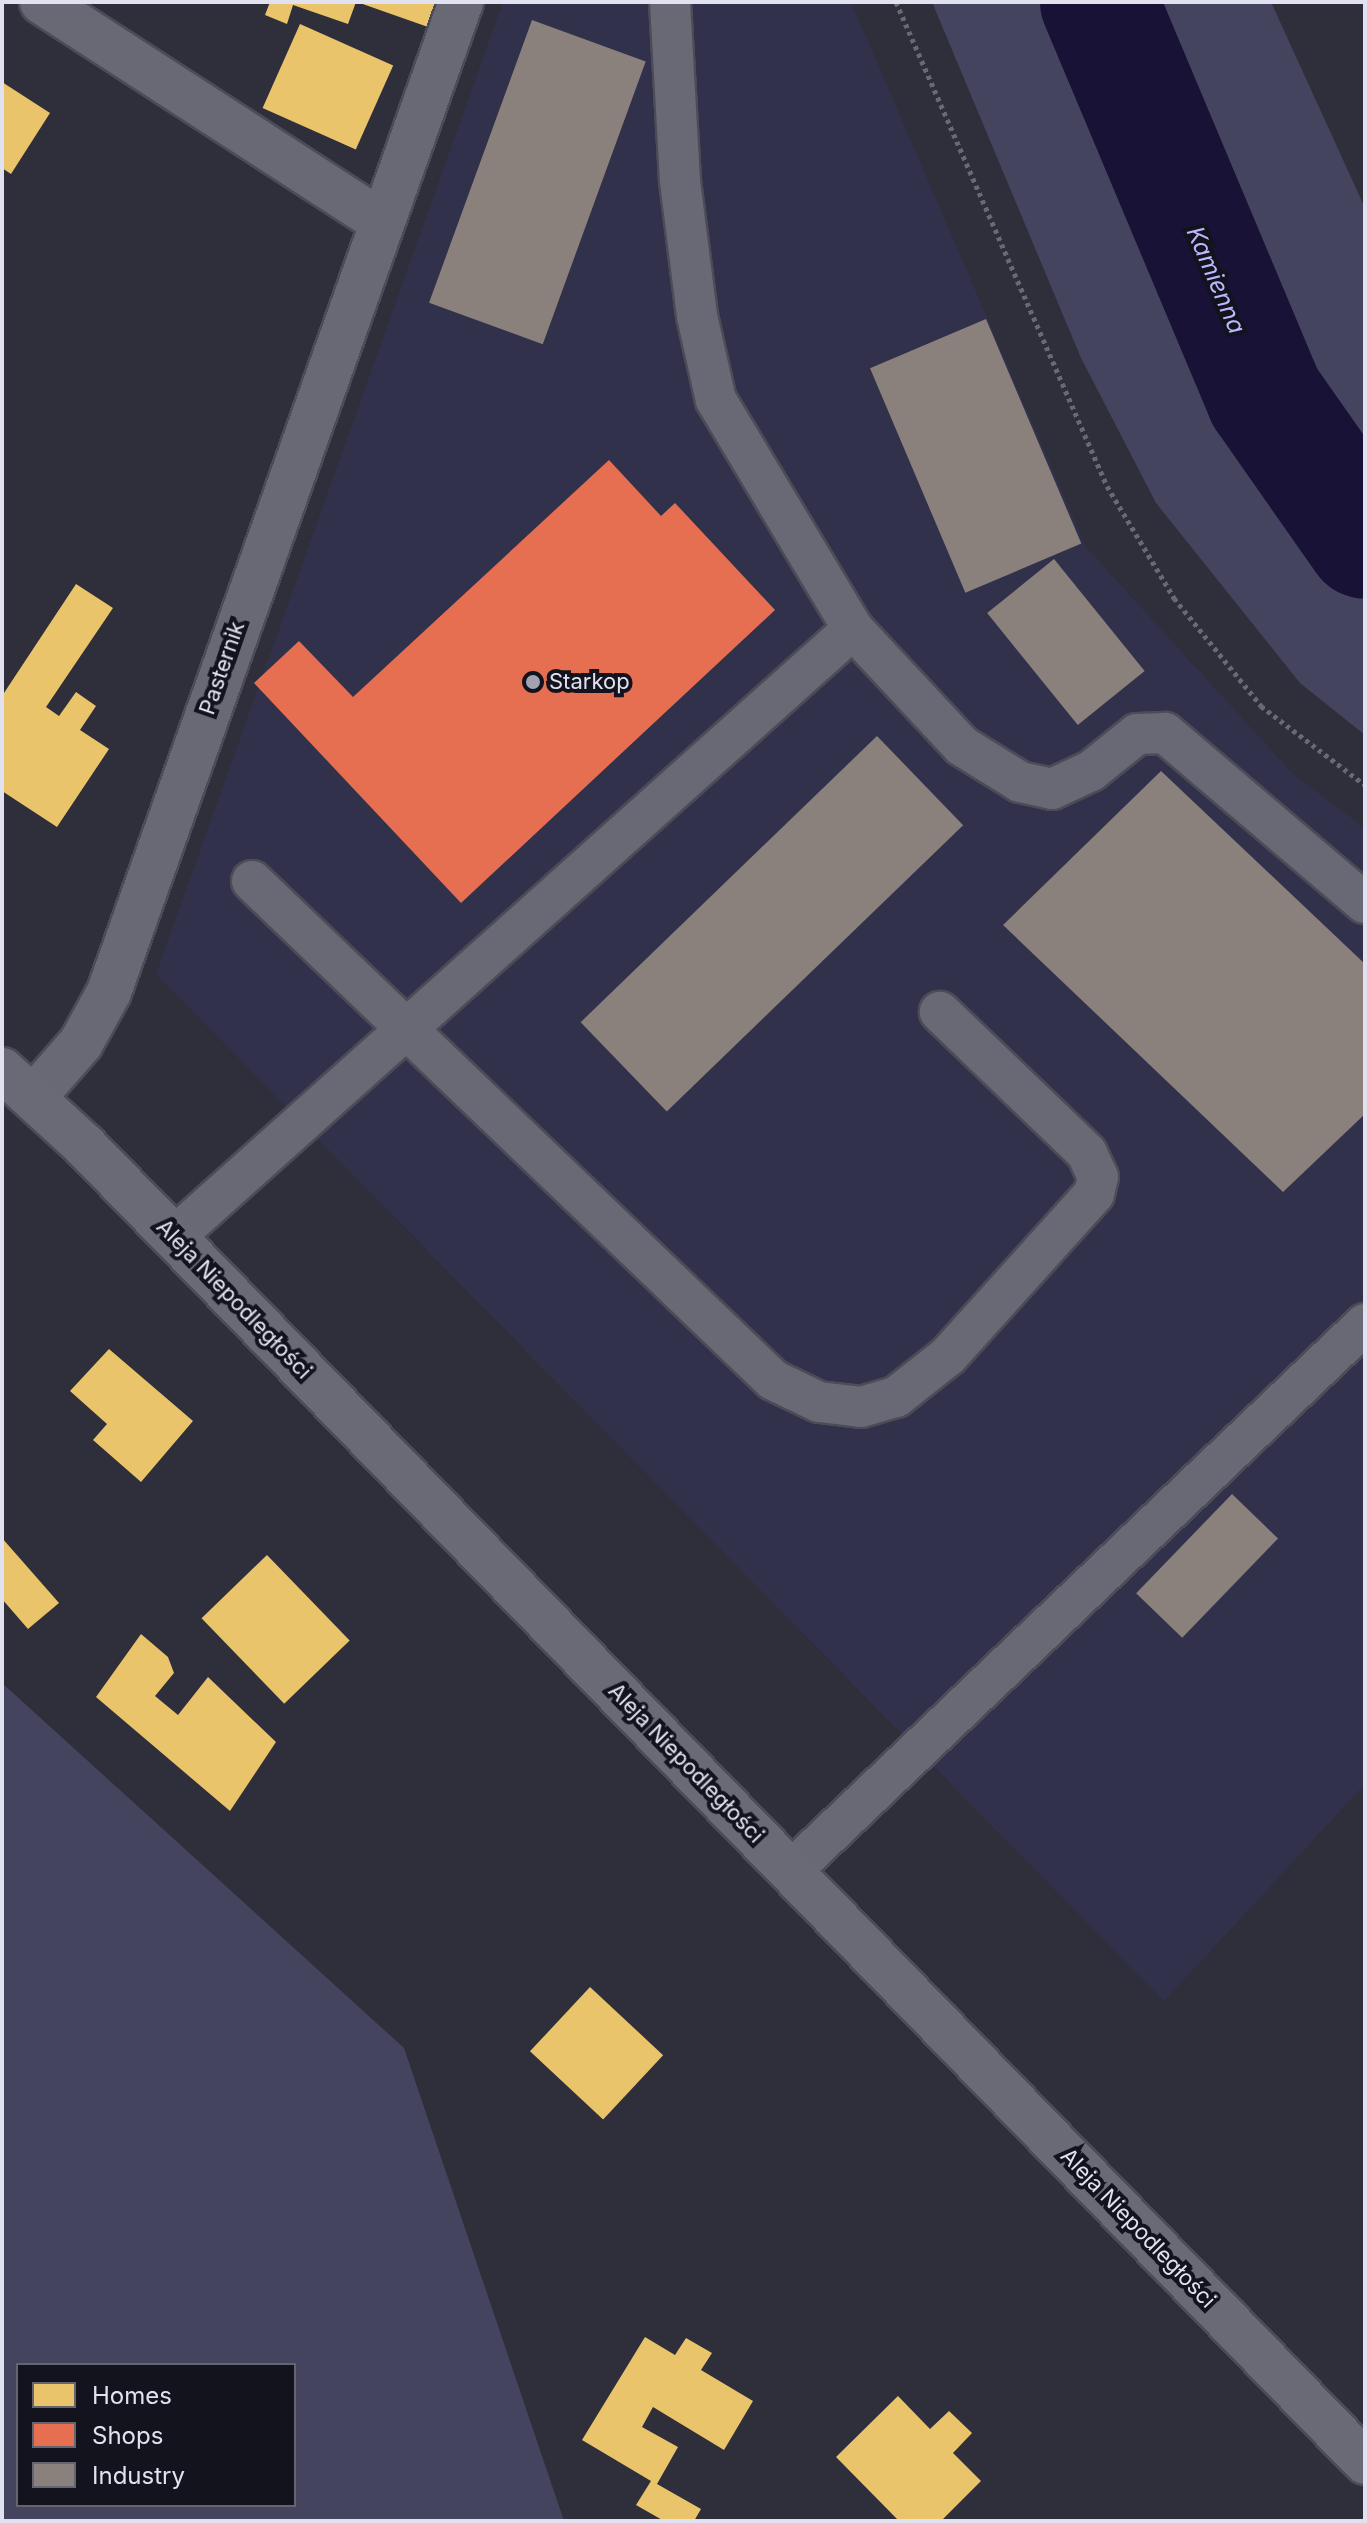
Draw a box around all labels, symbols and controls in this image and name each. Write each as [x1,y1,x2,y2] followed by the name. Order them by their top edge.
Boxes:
[1181,222,1251,338] water label: Kamienna
[194,618,250,718] street label: Pasternik
[549,669,630,695] place label: Starkop
[524,673,542,691] marker: Starkop
[151,1214,317,1384] street label: Aleja Niepodległości
[603,1678,769,1848] street label: Aleja Niepodległości
[1055,2143,1221,2313] street label: Aleja Niepodległości
[16,2363,296,2507] legend
[92,2381,172,2410] text: Homes
[92,2421,163,2450] text: Shops
[92,2461,185,2490] text: Industry

